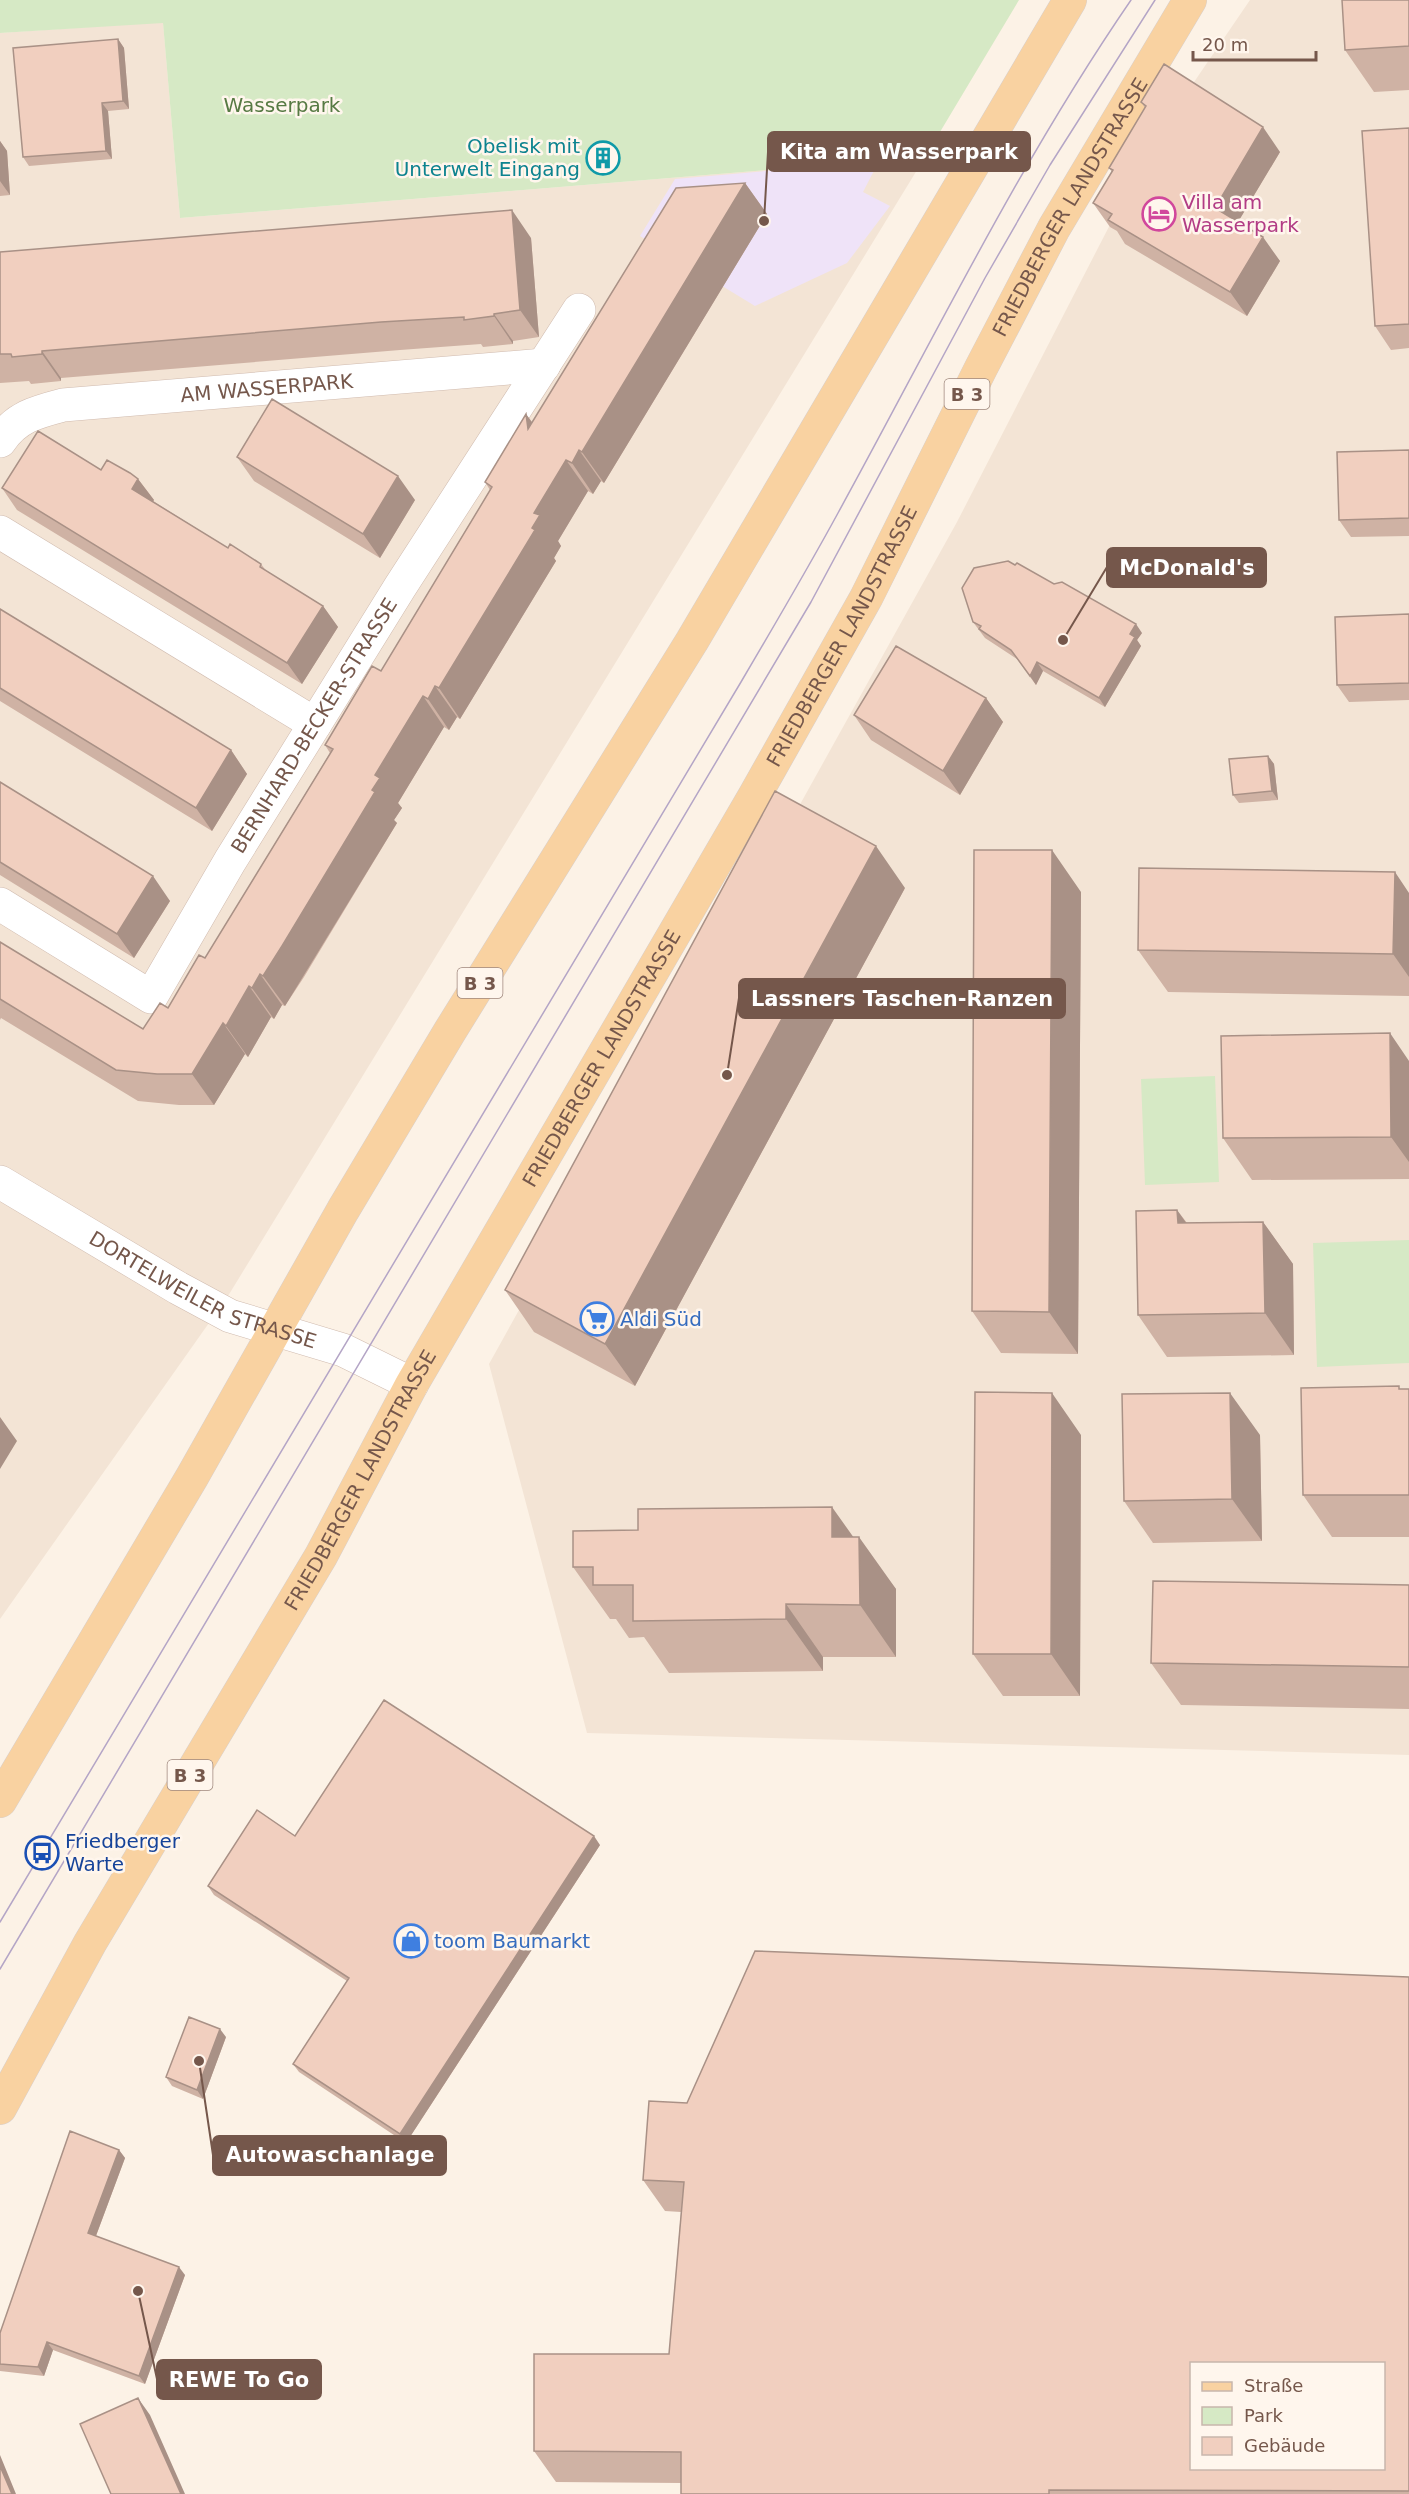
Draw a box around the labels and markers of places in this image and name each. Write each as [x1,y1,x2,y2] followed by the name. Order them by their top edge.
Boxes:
[768,132,1030,171] callout: Kita am Wasserpark
[395,134,580,181] place label: Obelisk mit Unterwelt Eingang
[585,140,621,176] building icon: Obelisk mit Unterwelt Eingang
[1182,190,1299,237] place label: Villa am Wasserpark
[1141,196,1177,232] hotel icon: Villa am Wasserpark
[1107,548,1266,587] callout: McDonald's
[739,979,1065,1018] callout: Lassners Taschen-Ranzen
[579,1301,615,1337] supermarket icon: Aldi Süd
[620,1307,702,1331] place label: Aldi Süd
[65,1829,181,1876] place label: Friedberger Warte
[24,1835,60,1871] bus stop icon: Friedberger Warte
[393,1923,429,1959] shop icon: toom Baumarkt
[434,1929,590,1953] place label: toom Baumarkt
[213,2136,446,2175] callout: Autowaschanlage
[157,2360,321,2399] callout: REWE To Go

